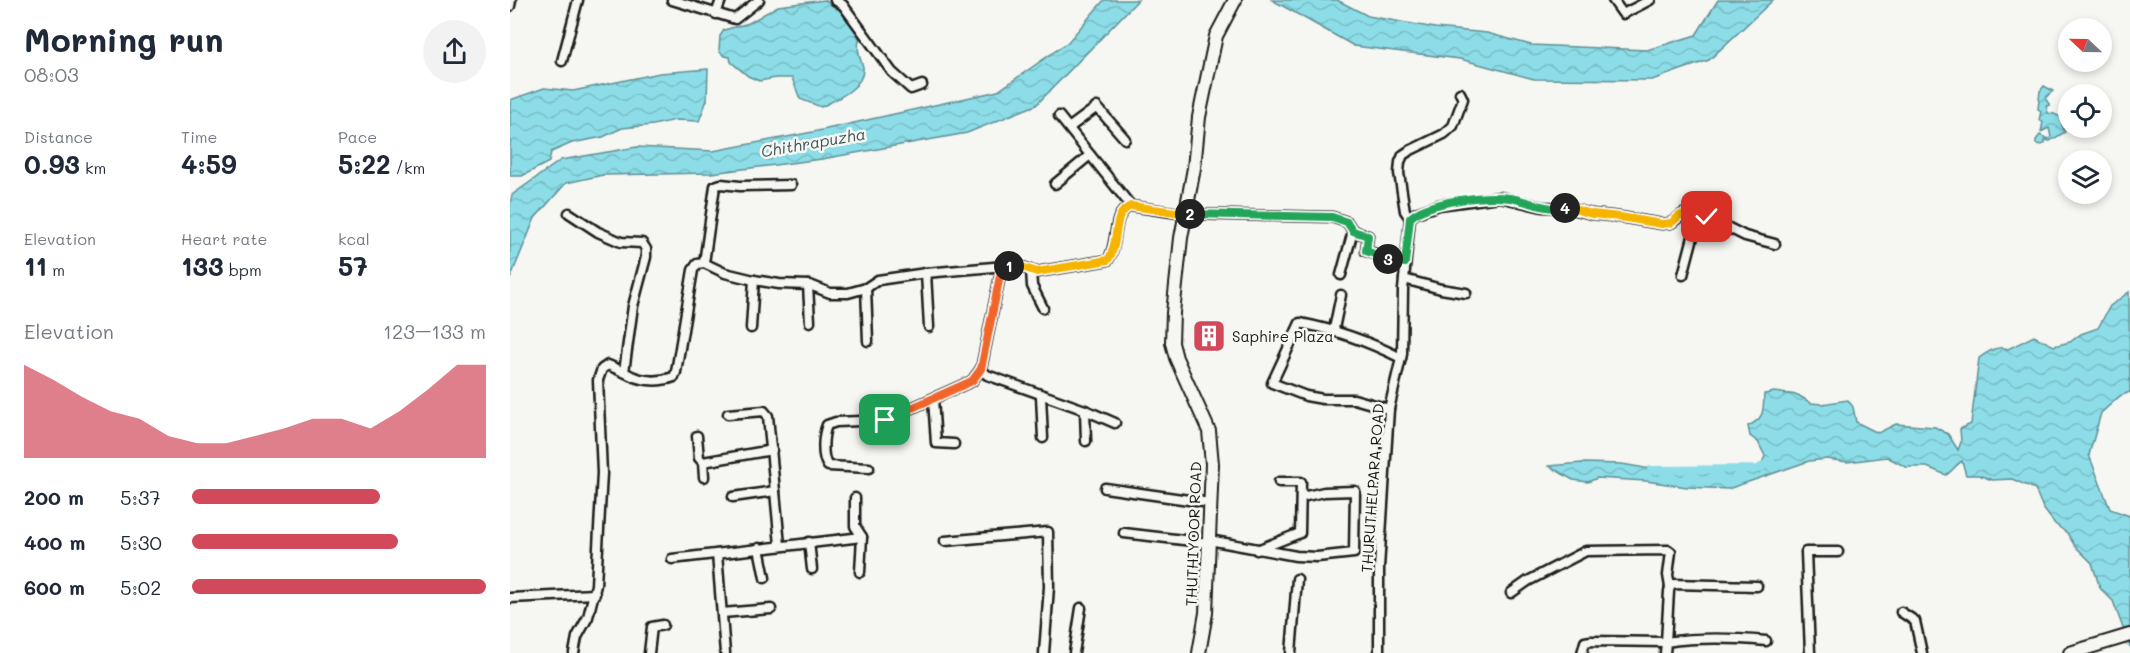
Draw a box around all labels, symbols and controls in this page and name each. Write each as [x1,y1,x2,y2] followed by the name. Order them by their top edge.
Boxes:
[24,17,224,60] text: Morning run
[2058,18,2112,72] north arrow
[2058,18,2112,204] map controls
[423,20,486,83] button: share
[24,61,79,87] text: 08:03
[2058,84,2112,138] button: locate
[759,122,867,162] water label: Chithrapuzha
[24,126,93,147] text: Distance
[181,126,217,147] text: Time
[338,126,377,147] text: Pace
[24,147,80,181] text: 0.93
[181,147,237,181] text: 4:59
[338,147,391,181] text: 5:22
[2058,150,2112,204] button: layers
[80,157,106,178] text: km
[391,157,425,178] text: /km
[1681,191,1732,242] pin
[1550,193,1580,223] pin: 4
[1560,197,1570,218] text: 4
[1175,199,1205,229] pin: 2
[1690,200,1723,233] icon: check
[1186,203,1194,224] text: 2
[24,228,96,249] text: Elevation
[181,228,267,249] text: Heart rate
[338,228,370,249] text: kcal
[1373,244,1403,274] pin: 3
[1383,248,1393,269] text: 3
[24,249,47,283] text: 11
[181,249,224,283] text: 133
[338,249,368,283] text: 57
[994,251,1024,281] pin: 1
[1005,255,1013,276] text: 1
[47,259,65,280] text: m
[224,259,262,280] text: bpm
[24,318,114,344] text: Elevation
[383,318,486,344] text: 123–133 m
[1191,318,1227,354] building icon: Saphire Plaza
[1232,326,1334,346] place label: Saphire Plaza
[859,394,910,445] pin
[868,403,901,436] icon: arrive
[1356,403,1388,573] street label: THURUTHELPARA ROAD
[1180,461,1206,607] street label: THUTHIYOOR ROAD
[24,484,84,510] text: 200 m
[120,484,161,510] text: 5:37
[24,529,85,555] text: 400 m
[120,529,162,555] text: 5:30
[24,574,85,600] text: 600 m
[120,574,161,600] text: 5:02

